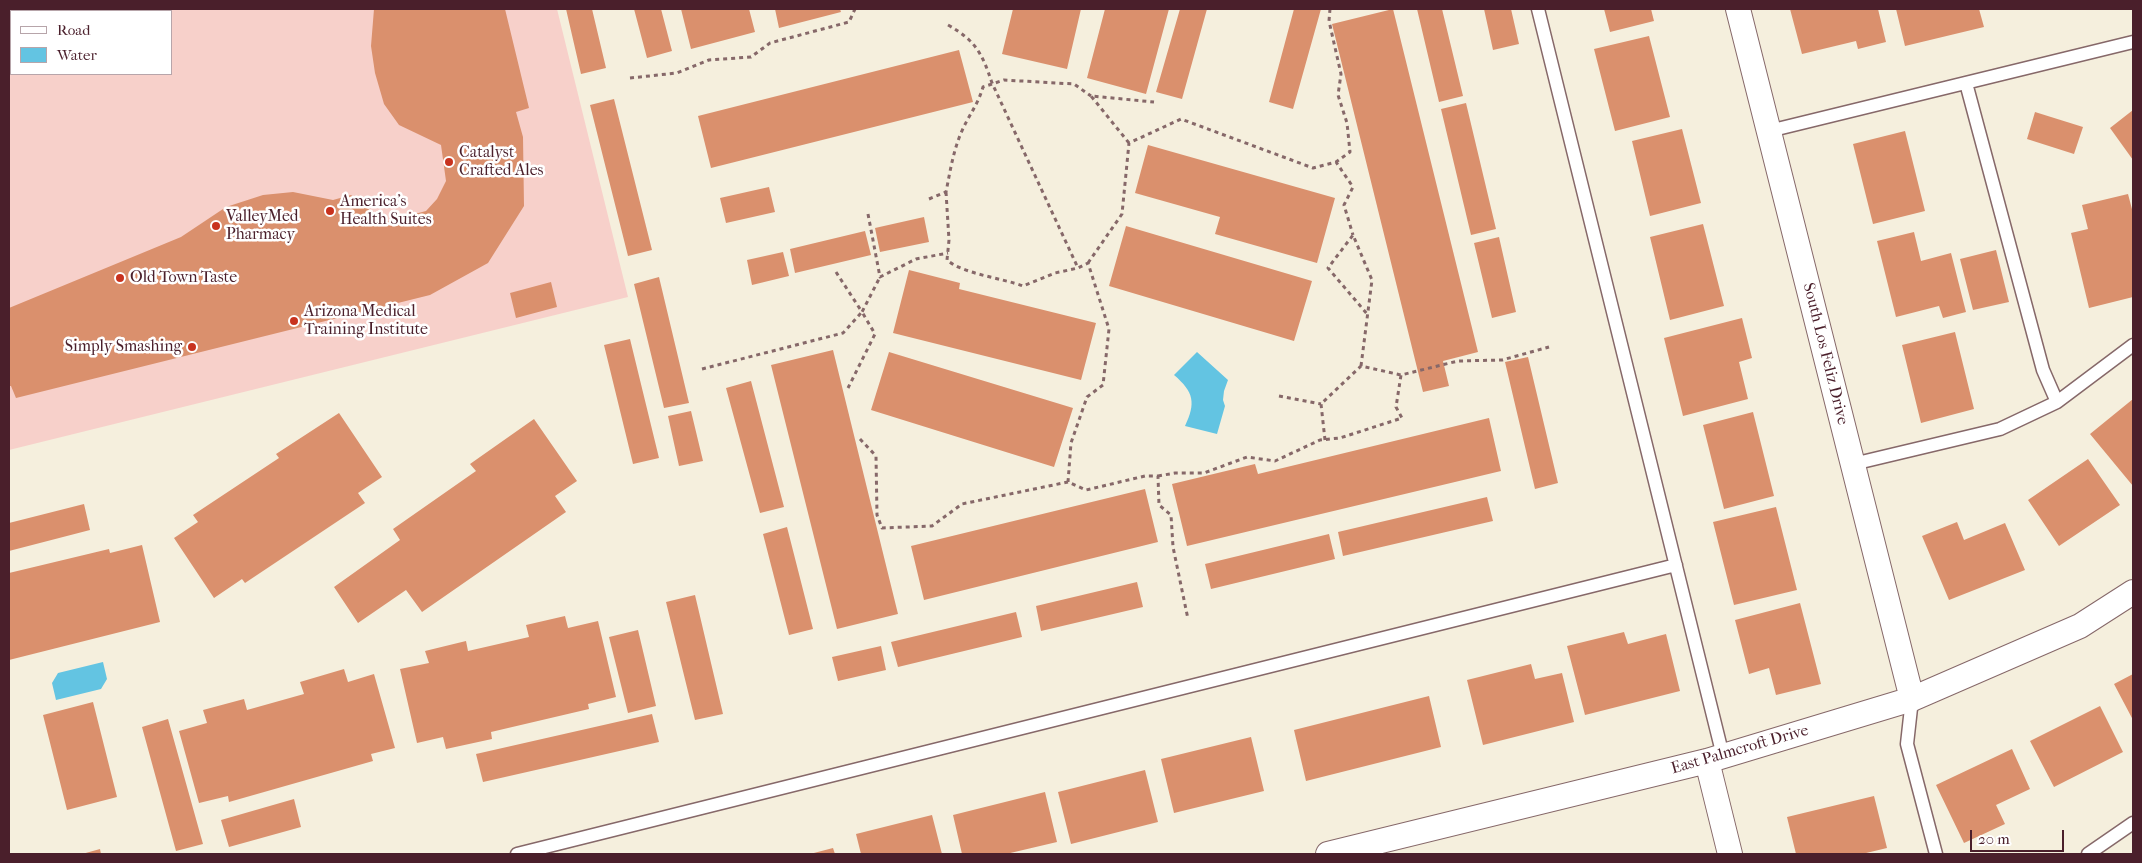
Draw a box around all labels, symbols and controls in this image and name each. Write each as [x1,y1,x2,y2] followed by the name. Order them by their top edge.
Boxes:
[10,10,172,75] legend
[57,21,90,39] text: Road
[57,46,97,64] text: Water
[459,143,543,181] place label: Catalyst Crafted Ales
[443,156,455,168] marker: Catalyst Crafted Ales
[340,192,432,230] place label: America's Health Suites
[324,205,336,217] marker: America's Health Suites
[226,207,298,245] place label: ValleyMed Pharmacy
[210,220,222,232] marker: ValleyMed Pharmacy
[130,268,237,288] place label: Old Town Taste
[114,272,126,284] marker: Old Town Taste
[1798,281,1852,427] street label: South Los Feliz Drive
[304,302,428,340] place label: Arizona Medical Training Institute
[288,315,300,327] marker: Arizona Medical Training Institute
[65,337,182,357] place label: Simply Smashing
[186,341,198,353] marker: Simply Smashing
[1669,721,1811,779] street label: East Palmcroft Drive
[1972,820,2066,852] scale bar
[1978,830,2010,848] text: 20 m

